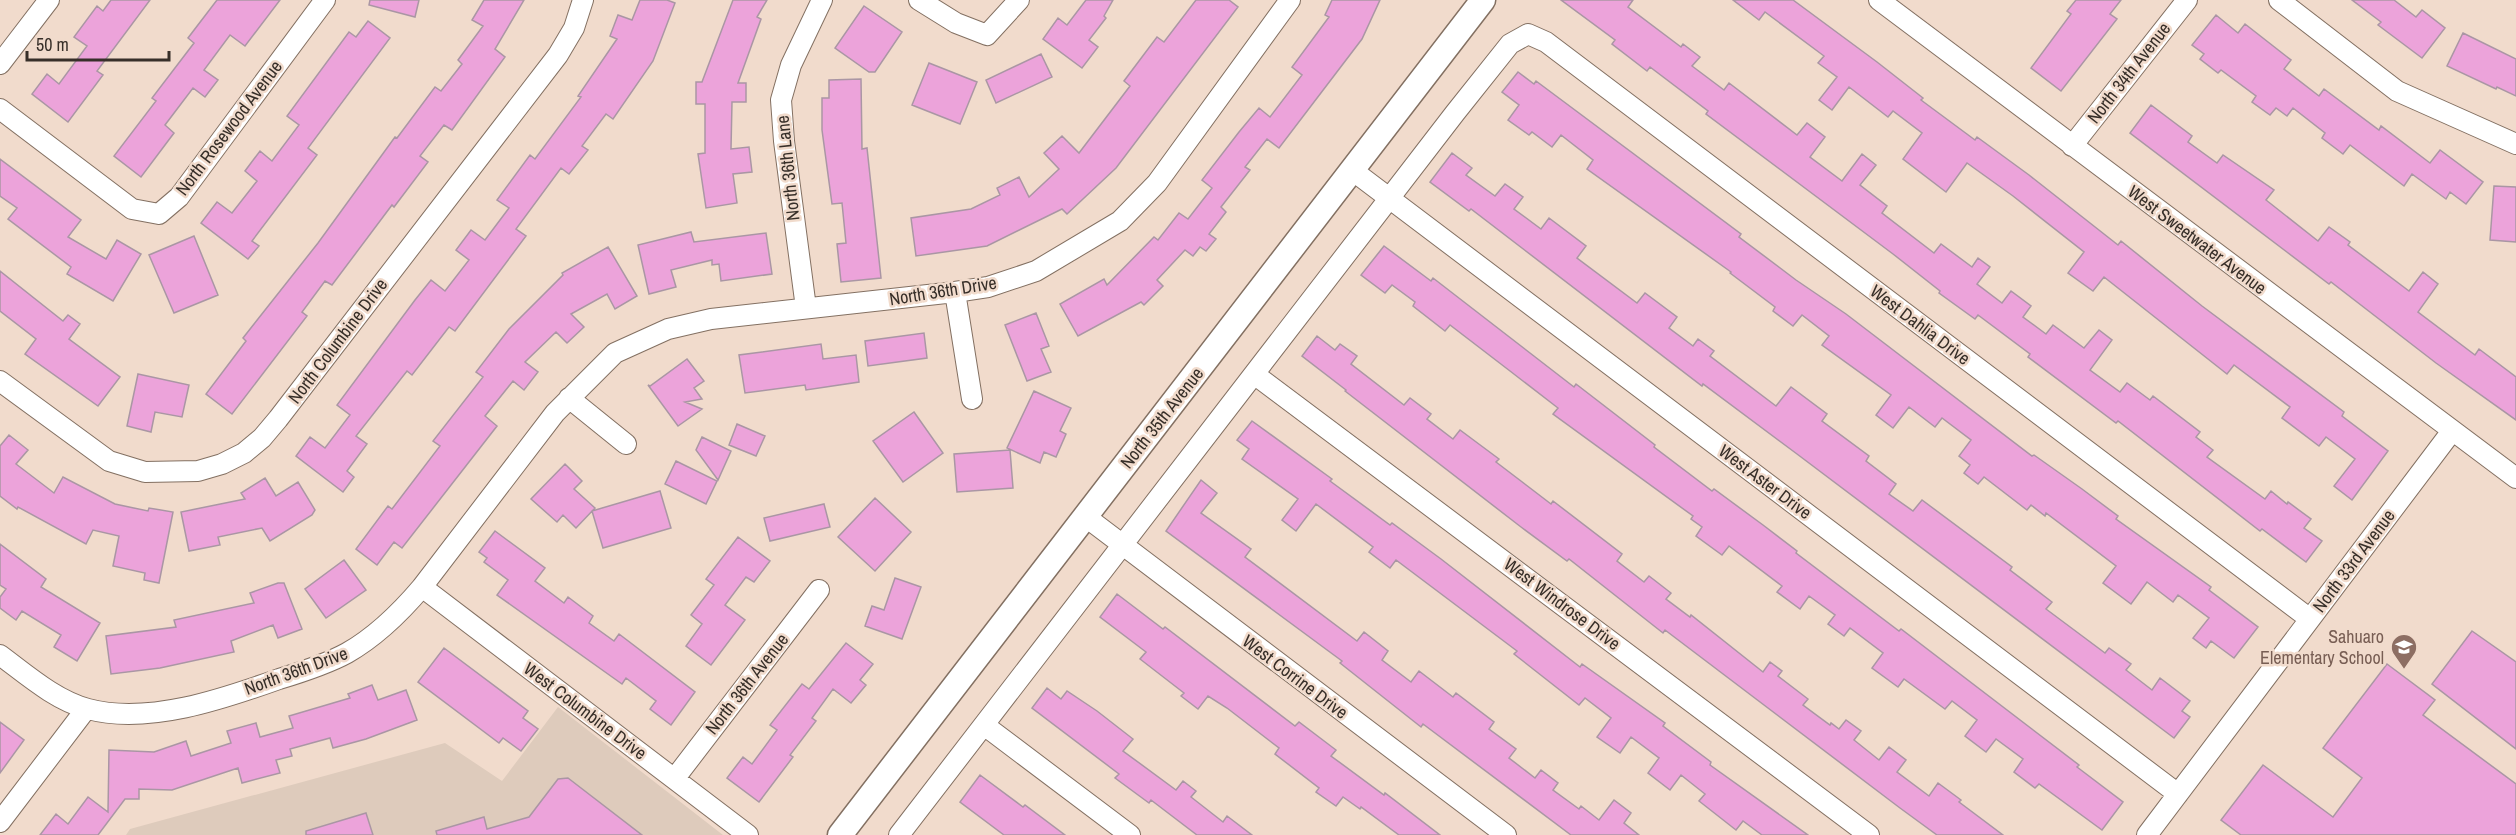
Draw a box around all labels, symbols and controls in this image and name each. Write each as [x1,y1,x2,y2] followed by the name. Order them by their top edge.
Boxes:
[2081,17,2176,128] street label: North 34th Avenue
[27,24,170,62] scale bar
[36,32,69,57] text: 50 m
[170,55,288,200] street label: North Rosewood Avenue
[770,114,805,222] street label: North 36th Lane
[2123,179,2272,300] street label: West Sweetwater Avenue
[887,270,998,311] street label: North 36th Drive
[282,273,393,408] street label: North Columbine Drive
[1865,279,1976,371] street label: West Dahlia Drive
[1114,362,1209,473] street label: North 35th Avenue
[1714,438,1817,525] street label: West Aster Drive
[2307,504,2401,617] street label: North 33rd Avenue
[1499,551,1626,656] street label: West Windrose Drive
[2260,624,2384,670] place label: Sahuaro Elementary School
[699,628,794,739] street label: North 36th Avenue
[1237,629,1353,725] street label: West Corrine Drive
[2389,632,2419,670] school or university icon: Sahuaro Elementary School
[241,640,351,701] street label: North 36th Drive
[519,656,652,765] street label: West Columbine Drive

